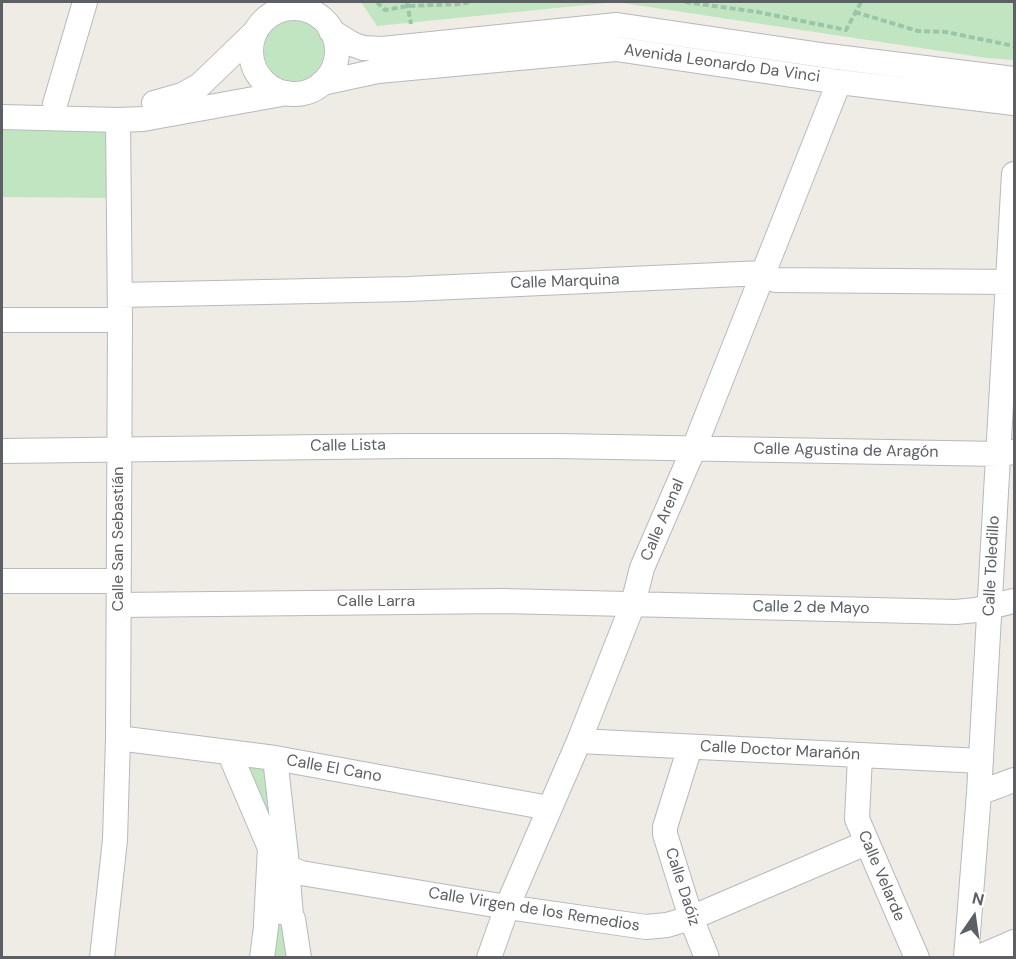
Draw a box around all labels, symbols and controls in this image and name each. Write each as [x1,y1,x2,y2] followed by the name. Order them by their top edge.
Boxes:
[623,41,821,87] street label: Avenida Leonardo Da Vinci
[510,270,620,294] street label: Calle Marquina
[310,436,386,456] street label: Calle Lista
[753,440,939,462] street label: Calle Agustina de Aragón
[109,467,129,611] street label: Calle San Sebastián
[637,476,689,564] street label: Calle Arenal
[980,515,1004,617] street label: Calle Toledillo
[337,592,415,612] street label: Calle Larra
[752,597,870,619] street label: Calle 2 de Mayo
[699,737,861,765] street label: Calle Doctor Marañón
[285,751,383,787] street label: Calle El Cano
[853,828,909,924] street label: Calle Velarde
[660,846,704,928] street label: Calle Daóiz
[427,884,641,936] street label: Calle Virgen de los Remedios
[944,887,1004,947] north arrow
[970,887,986,911] text: N

